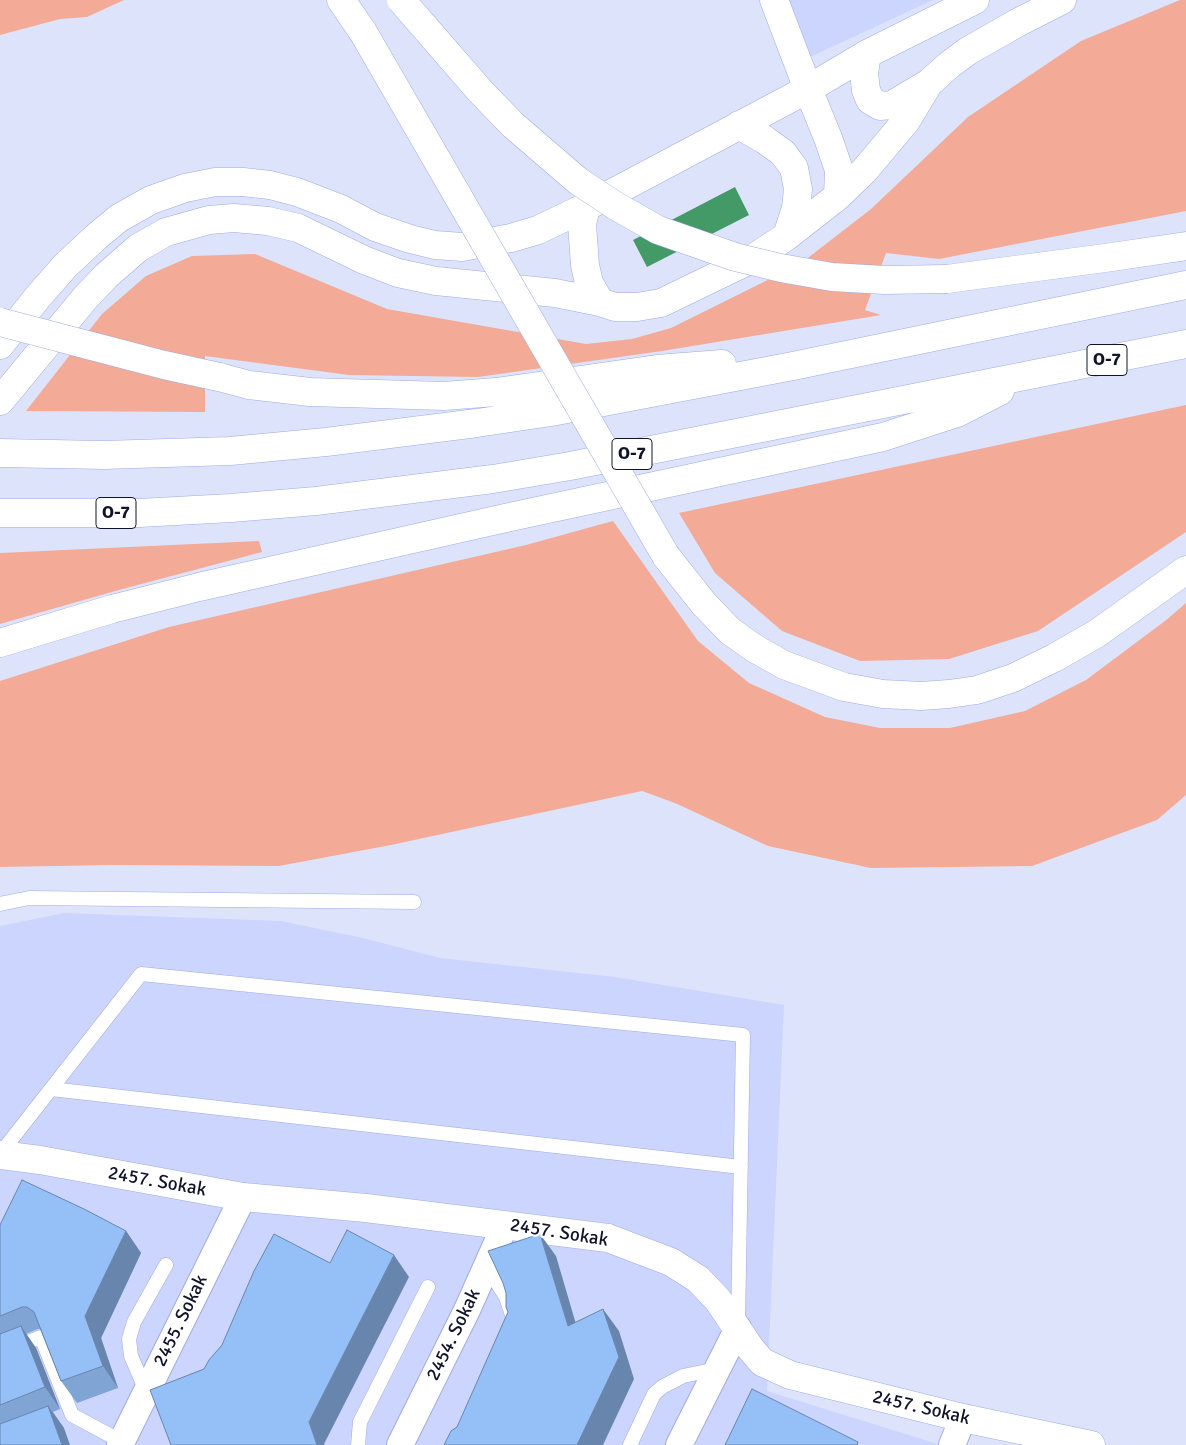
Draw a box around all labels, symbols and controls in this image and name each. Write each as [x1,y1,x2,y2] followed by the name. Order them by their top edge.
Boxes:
[1087,344,1127,376] road number: O-7
[612,438,652,469] road number: O-7
[96,498,136,528] road number: O-7
[106,1162,208,1202] street label: 2457. Sokak
[508,1214,610,1252] street label: 2457. Sokak
[149,1271,213,1371] street label: 2455. Sokak
[422,1285,486,1385] street label: 2454. Sokak
[870,1386,972,1430] street label: 2457. Sokak

